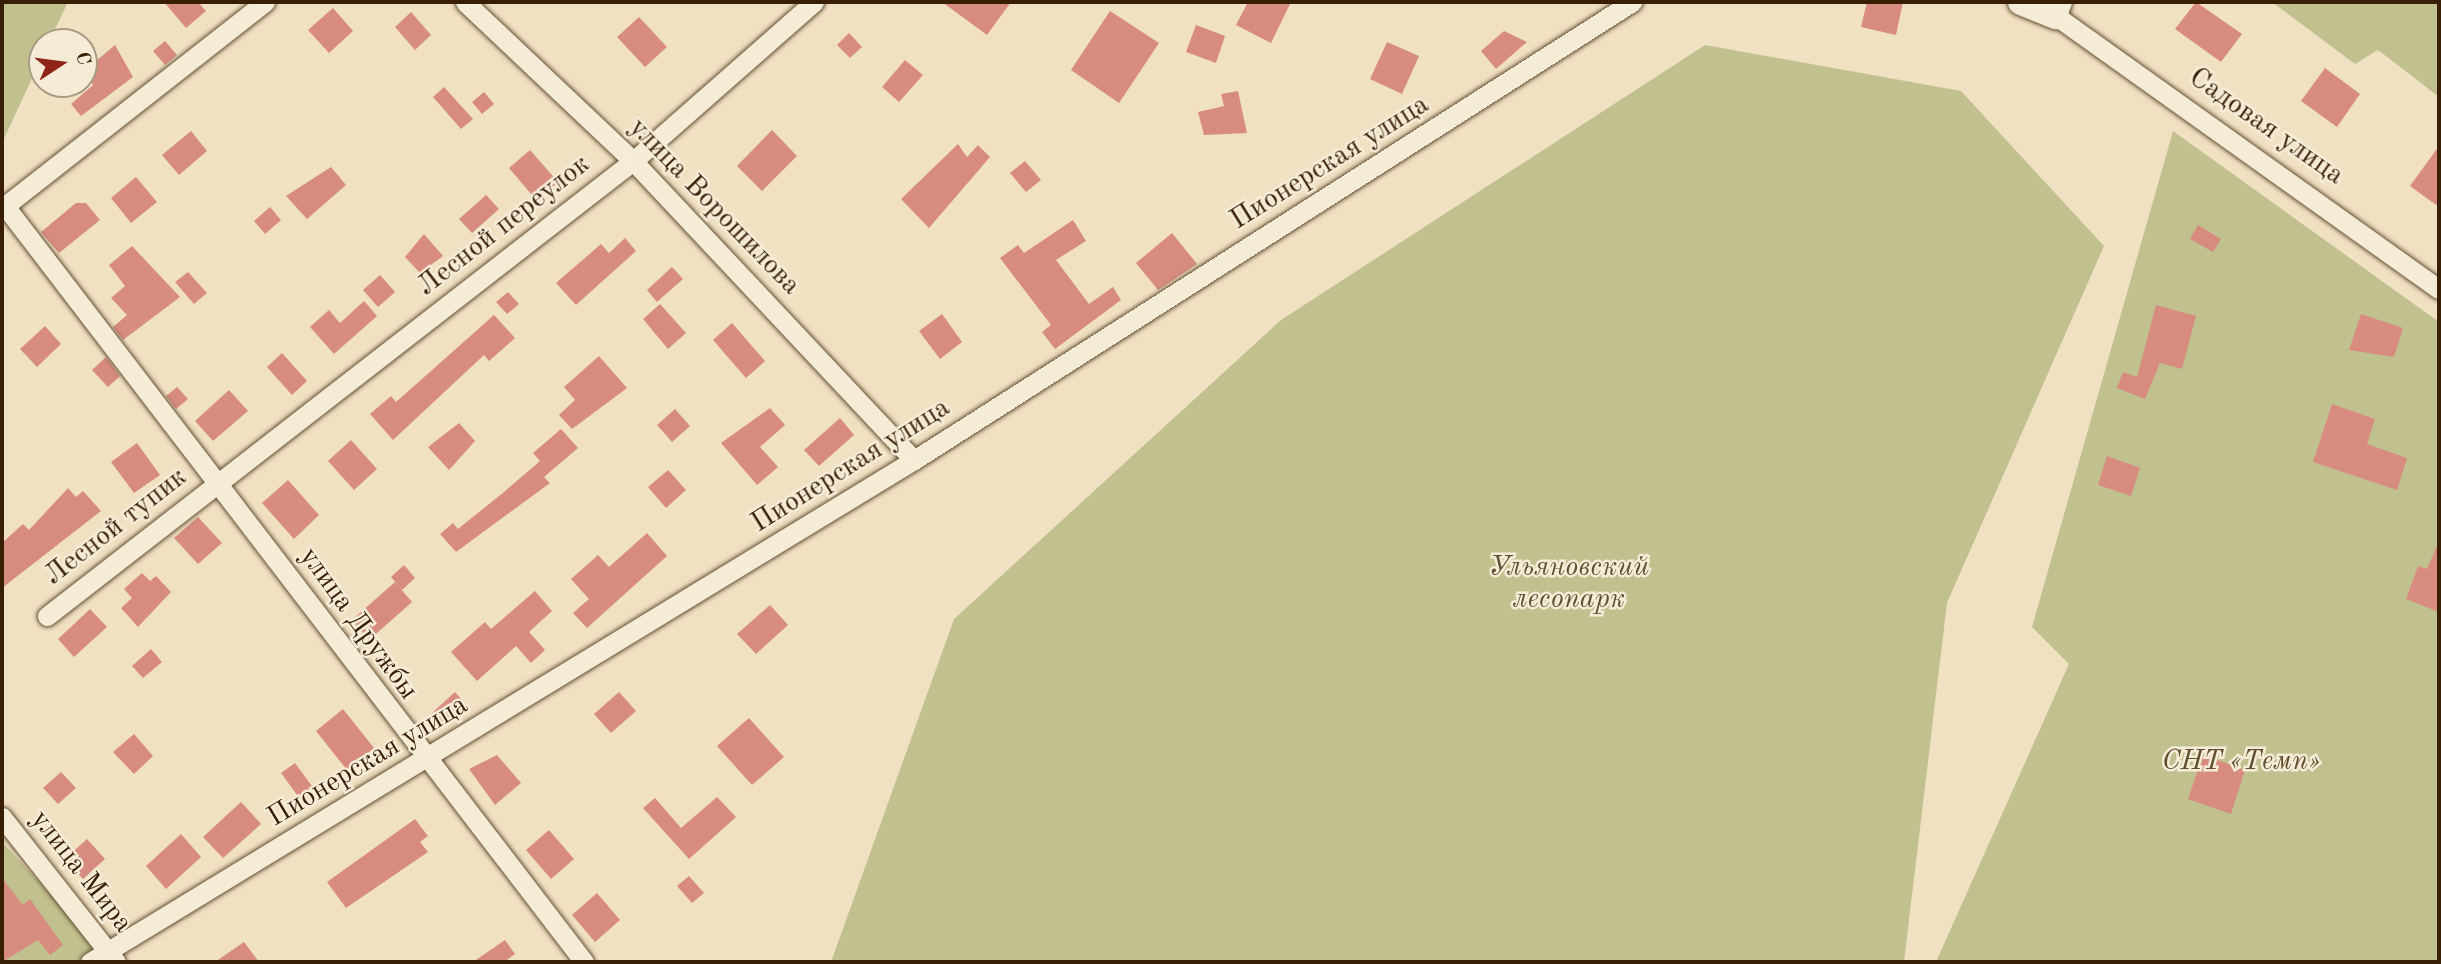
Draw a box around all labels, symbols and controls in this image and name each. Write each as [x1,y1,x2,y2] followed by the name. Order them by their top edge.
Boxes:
[28,28,98,98] north arrow
[71,50,93,67] text: С
[2182,61,2350,193] street label: Садовая улица
[1224,88,1436,238] street label: Пионерская улица
[621,112,807,302] street label: улица Ворошилова
[411,148,597,304] street label: Лесной переулок
[745,391,957,541] street label: Пионерская улица
[38,461,194,593] street label: Лесной тупик
[291,541,425,707] street label: улица Дружбы
[1489,551,1649,617] park label: Ульяновский лесопарк
[262,689,474,835] street label: Пионерская улица
[2162,745,2320,779] park label: СНТ «Темп»
[23,804,139,940] street label: улица Мира

